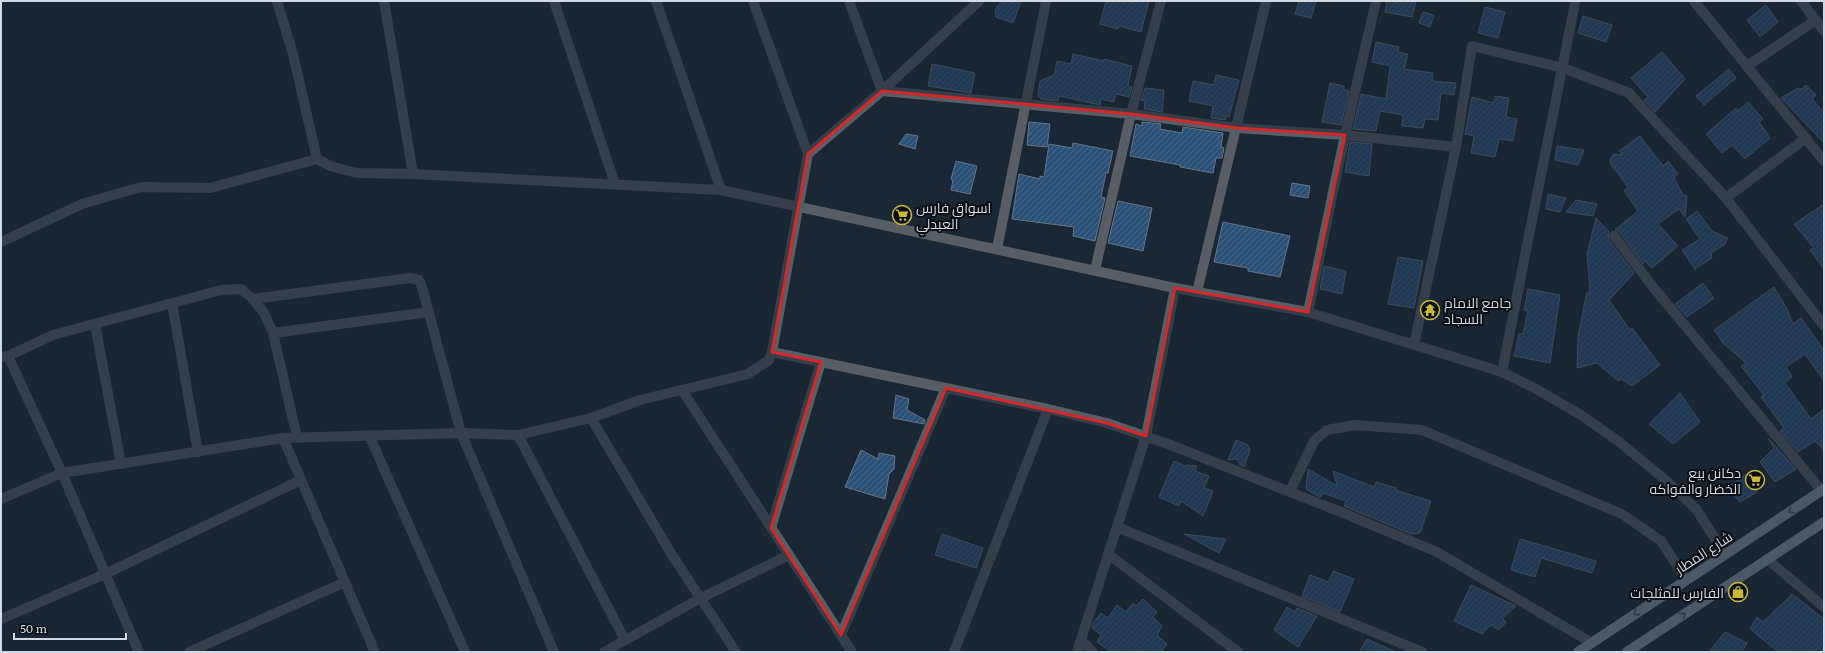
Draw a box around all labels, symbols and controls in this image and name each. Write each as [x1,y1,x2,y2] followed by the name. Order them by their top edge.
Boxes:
[916,197,991,236] place label: اسواق فارس العبدلي
[891,204,913,226] supermarket icon: اسواق فارس العبدلي
[1444,292,1511,328] place label: جامع الامام السجاد
[1419,299,1441,321] temple icon: جامع الامام السجاد
[1649,462,1741,498] place label: دكانن بيع الخضار والفواكه
[1744,469,1766,491] supermarket icon: دكانن بيع الخضار والفواكه
[1789,506,1796,513] one-way arrow
[1669,526,1736,579] street label: شارع المطار
[1727,581,1749,603] shop icon: الفارس للمثلجات
[1630,582,1724,602] place label: الفارس للمثلجات
[1633,608,1640,616] one-way arrow
[1679,612,1686,620] one-way arrow
[14,615,126,641] scale bar
[20,619,47,637] text: 50 m

